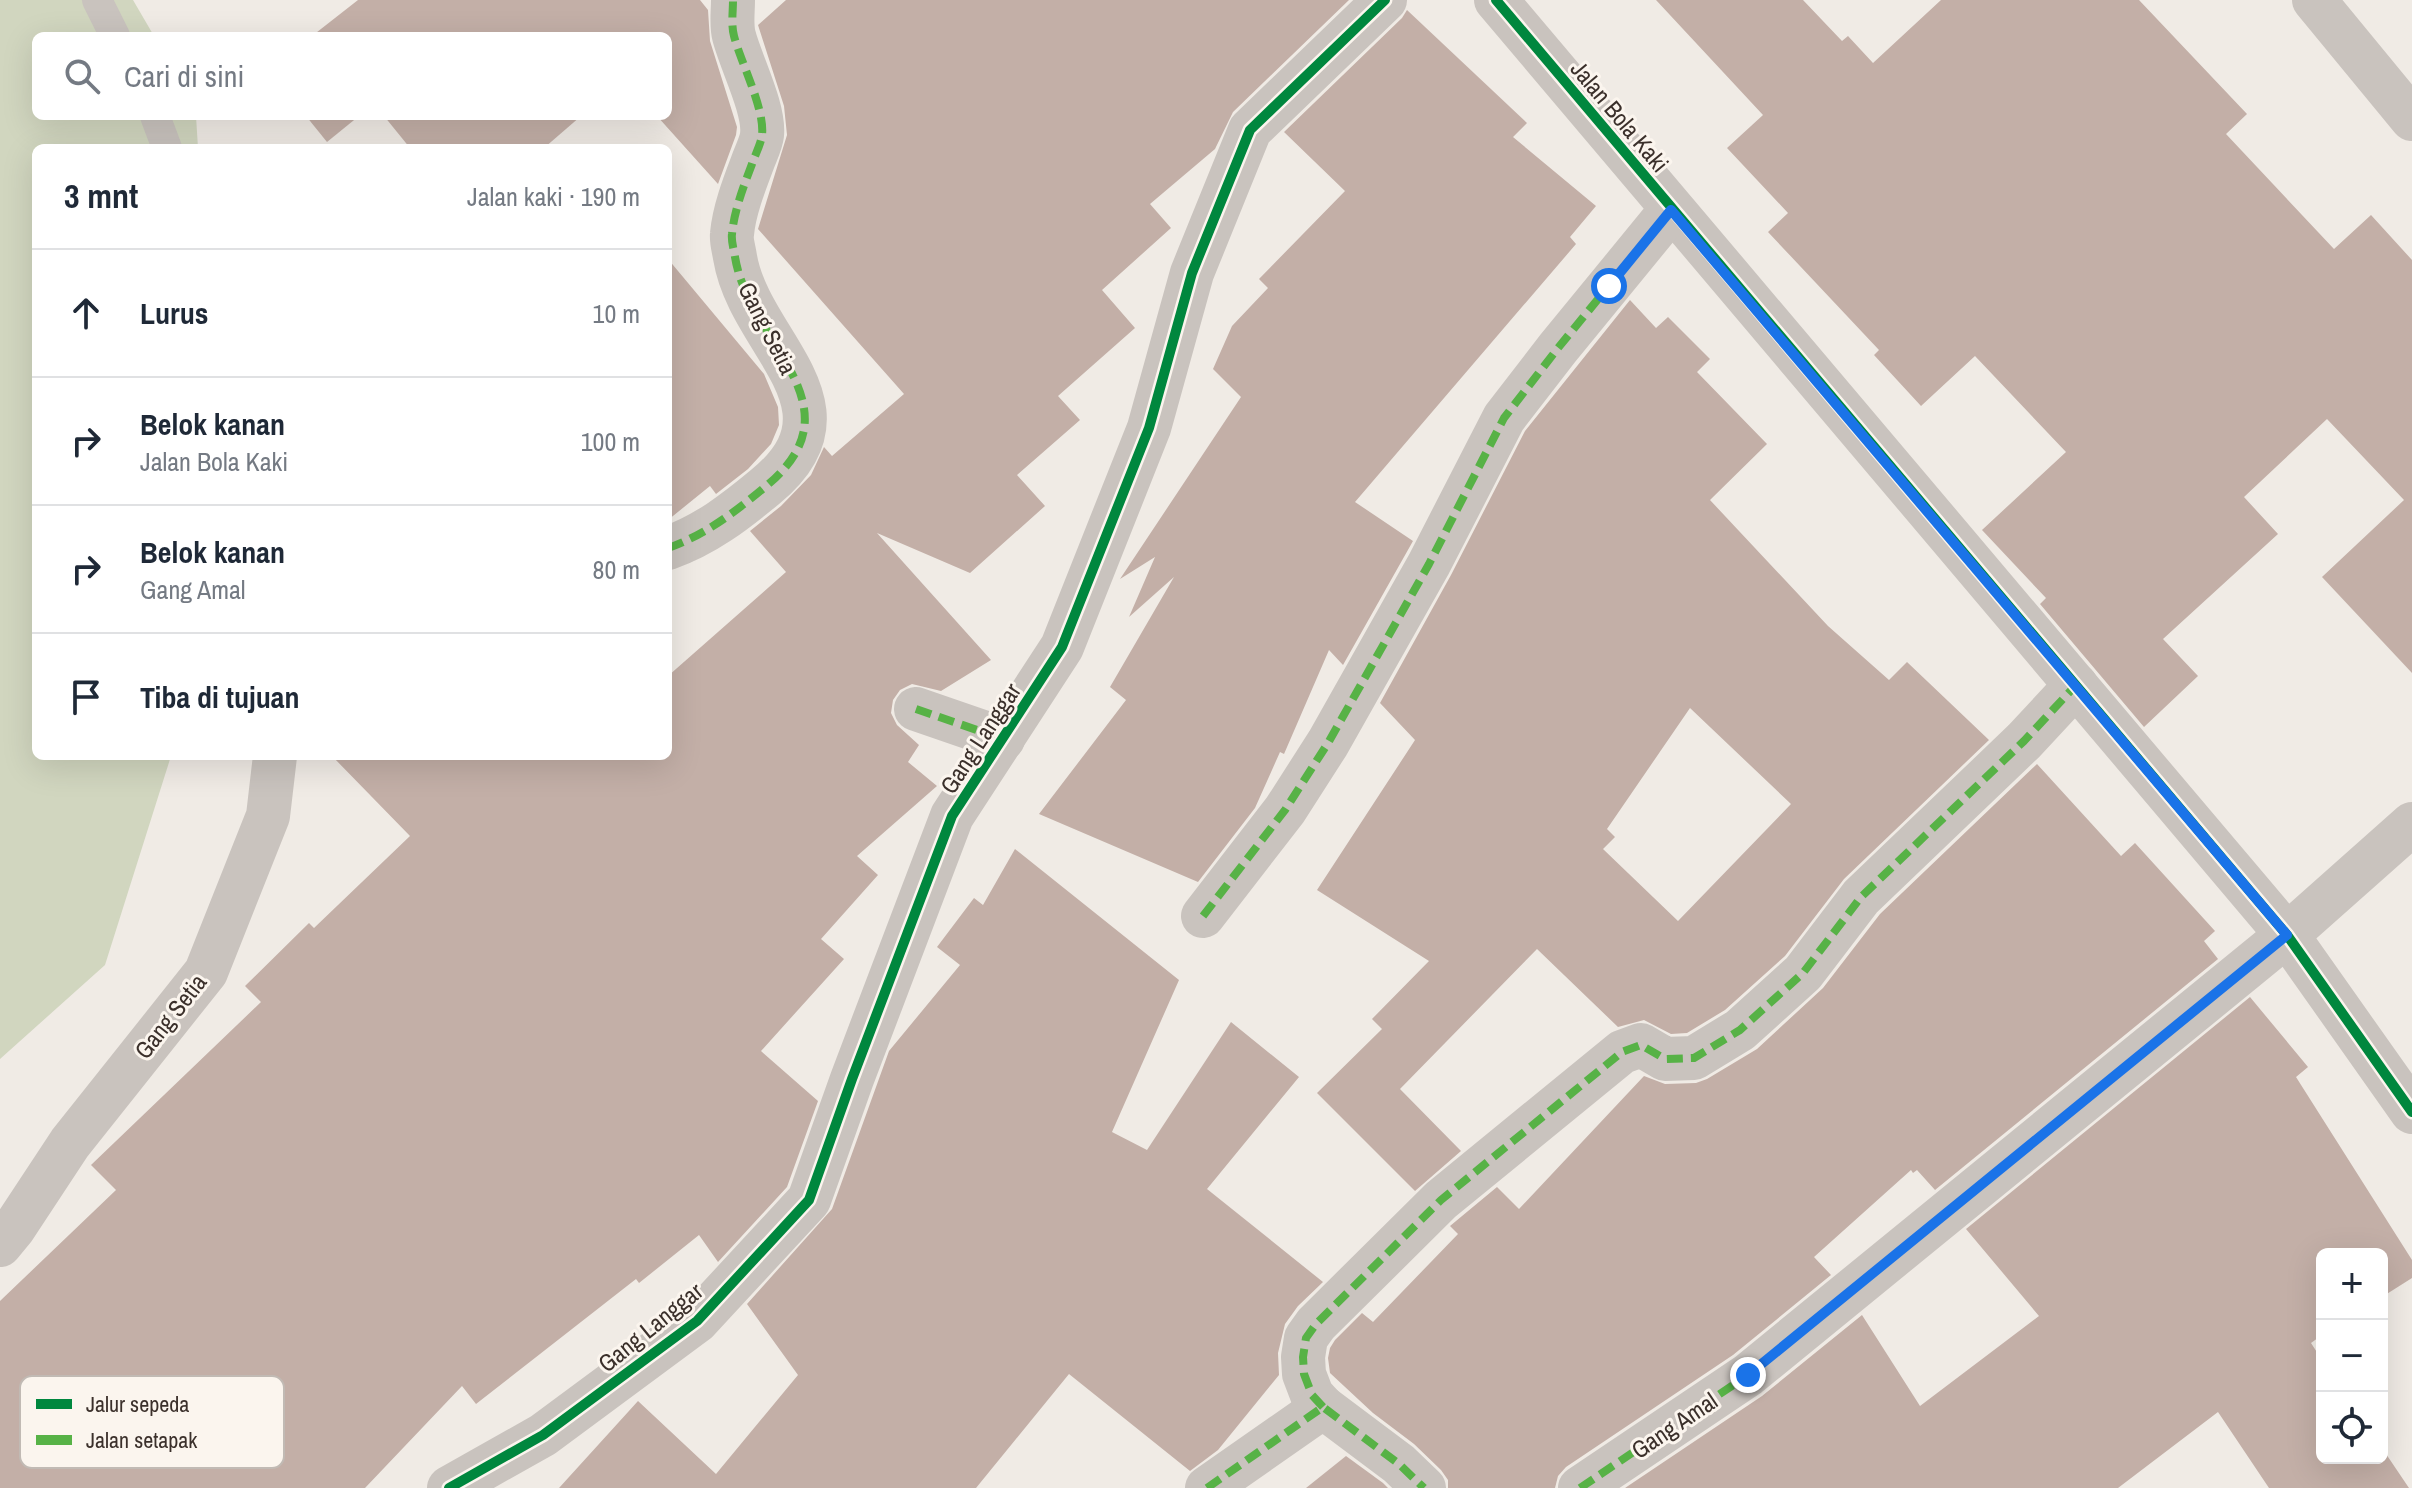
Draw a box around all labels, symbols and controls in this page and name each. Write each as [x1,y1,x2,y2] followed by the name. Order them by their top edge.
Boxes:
[32,32,672,120] search box
[1564,53,1676,179] street label: Jalan Bola Kaki
[60,54,104,98] icon: search
[124,56,244,96] text: Cari di sini
[64,173,138,219] text: 3 mnt
[467,179,640,214] text: Jalan kaki · 190 m
[1591,268,1627,304] route start
[731,276,805,380] street label: Gang Setia
[64,291,108,335] icon: ahead
[140,293,208,333] text: Lurus
[593,296,640,331] text: 10 m
[140,404,285,444] text: Belok kanan
[64,419,108,463] icon: right
[581,424,640,459] text: 100 m
[140,444,288,479] text: Jalan Bola Kaki
[140,532,285,572] text: Belok kanan
[64,547,108,591] icon: right
[593,552,640,587] text: 80 m
[140,572,245,607] text: Gang Amal
[64,675,108,719] icon: arrive
[932,676,1028,799] street label: Gang Langgar
[140,677,300,717] text: Tiba di tujuan
[127,967,213,1065] street label: Gang Setia
[2316,1248,2388,1464] map controls
[2316,1248,2388,1320] button: +
[591,1275,709,1379] street label: Gang Langgar
[2316,1320,2388,1392] button: −
[1730,1357,1766,1393] route end
[20,1376,284,1468] legend
[1625,1385,1723,1465] street label: Gang Amal
[86,1389,189,1419] text: Jalur sepeda
[2316,1392,2388,1464] button: locate
[86,1425,198,1455] text: Jalan setapak

